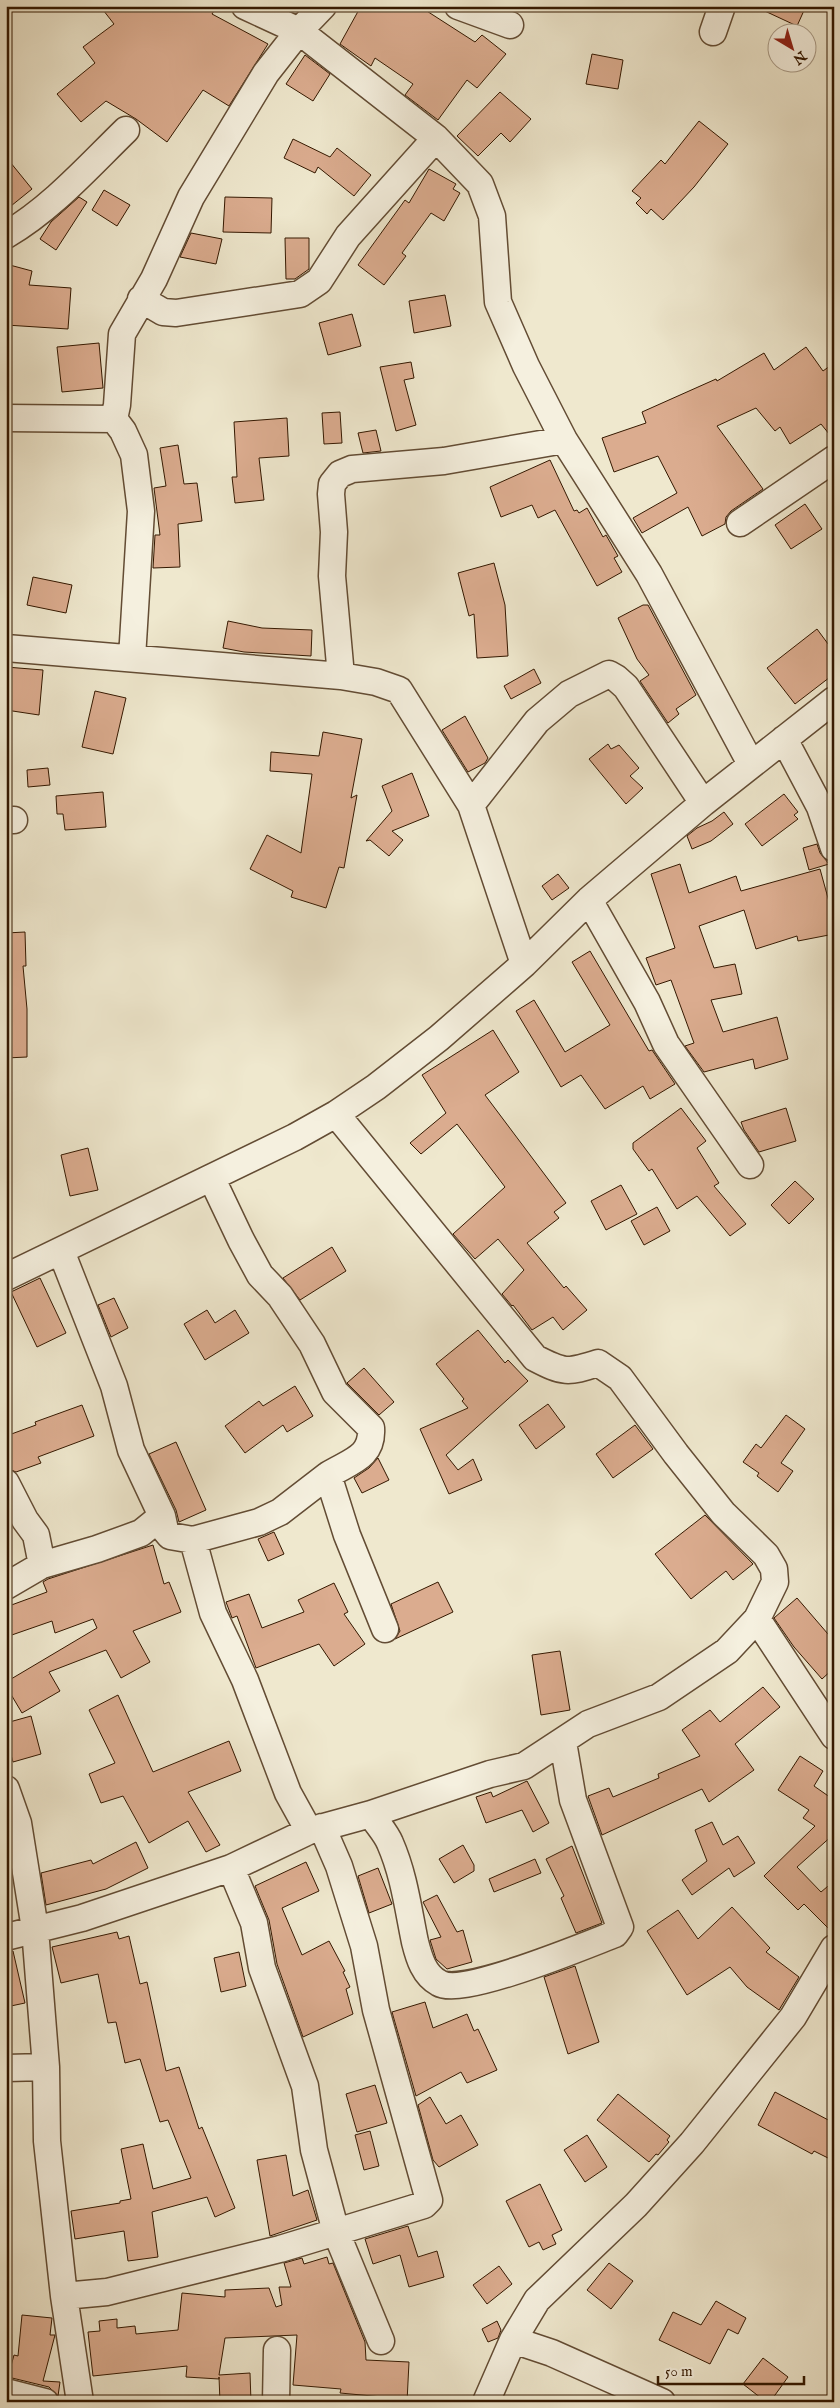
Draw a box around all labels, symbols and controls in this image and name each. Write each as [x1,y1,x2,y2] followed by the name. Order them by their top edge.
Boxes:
[768,22,818,72] north arrow
[789,46,810,68] text: N
[658,2353,804,2385] scale bar
[665,2362,693,2381] text: 50 m

